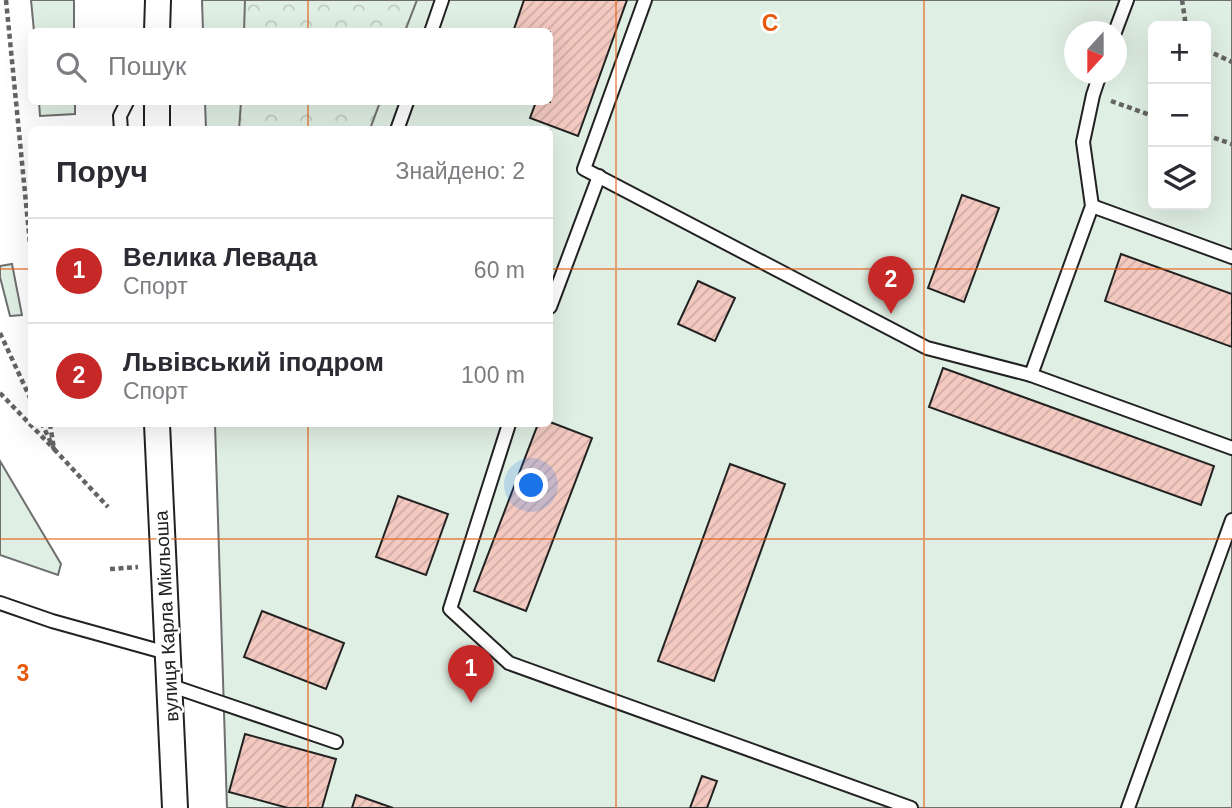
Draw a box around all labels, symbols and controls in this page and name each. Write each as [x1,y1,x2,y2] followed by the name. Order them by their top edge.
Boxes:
[762,10,778,36] text: C
[1064,21,1127,84] north arrow
[1148,21,1211,210] map controls
[1148,21,1211,84] button: +
[28,28,553,105] search box
[52,48,90,86] icon: search
[108,51,186,81] text: Пошук
[1148,84,1211,147] button: −
[1148,147,1211,210] button: layers
[56,155,148,188] text: Поруч
[395,158,525,184] text: Знайдено: 2
[123,242,317,272] text: Велика Левада
[868,256,914,314] pin: 2
[73,257,85,283] text: 1
[474,257,525,283] text: 60 m
[123,273,188,299] text: Спорт
[123,347,384,377] text: Львівський іподром
[73,362,85,388] text: 2
[461,362,525,388] text: 100 m
[123,378,188,404] text: Спорт
[514,468,548,502] your location
[150,509,183,722] street label: вулиця Карла Мікльоша
[448,645,494,703] pin: 1
[17,660,29,686] text: 3

